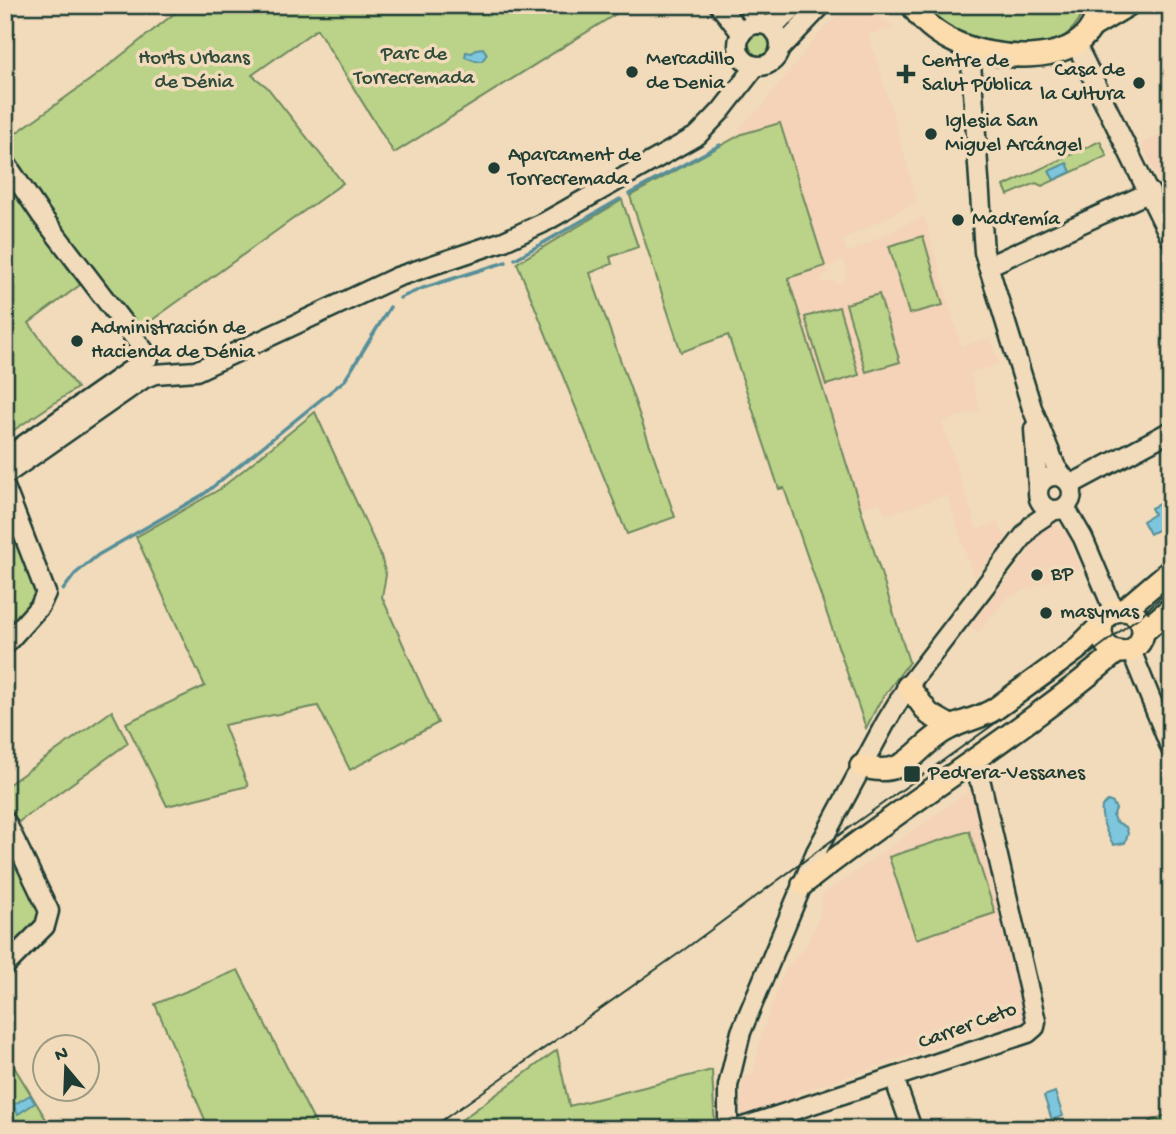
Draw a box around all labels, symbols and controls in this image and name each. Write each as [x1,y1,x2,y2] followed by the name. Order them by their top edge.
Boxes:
[353,43,476,92] park label: Parc de Torrecremada
[138,47,251,96] park label: Horts Urbans de Dénia
[646,48,735,97] place label: Mercadillo de Denia
[922,50,1033,99] place label: Centre de Salut Pública
[1040,59,1126,108] place label: Casa de la Cultura
[624,64,640,80] marker: Mercadillo de Denia
[896,64,916,84] marker: Centre de Salut Pública
[1131,75,1147,91] marker: Casa de la Cultura
[945,110,1082,159] place label: Iglesia San Miguel Arcángel
[923,126,939,142] marker: Iglesia San Miguel Arcángel
[507,144,642,193] place label: Aparcament de Torrecremada
[486,160,502,176] marker: Aparcament de Torrecremada
[972,208,1061,233] place label: Madremía
[950,212,966,228] marker: Madremía
[91,317,256,366] place label: Administración de Hacienda de Dénia
[69,333,85,349] marker: Administración de Hacienda de Dénia
[1050,563,1074,588] place label: BP
[1029,567,1045,583] marker: BP
[1060,601,1140,626] place label: masymas
[1038,605,1054,621] marker: masymas
[927,762,1086,787] place label: Pedrera-Vessanes
[902,764,922,784] marker: Pedrera-Vessanes
[915,998,1021,1056] street label: Carrer Ceto
[32,1032,102,1102] north arrow
[52,1042,71,1068] text: N

